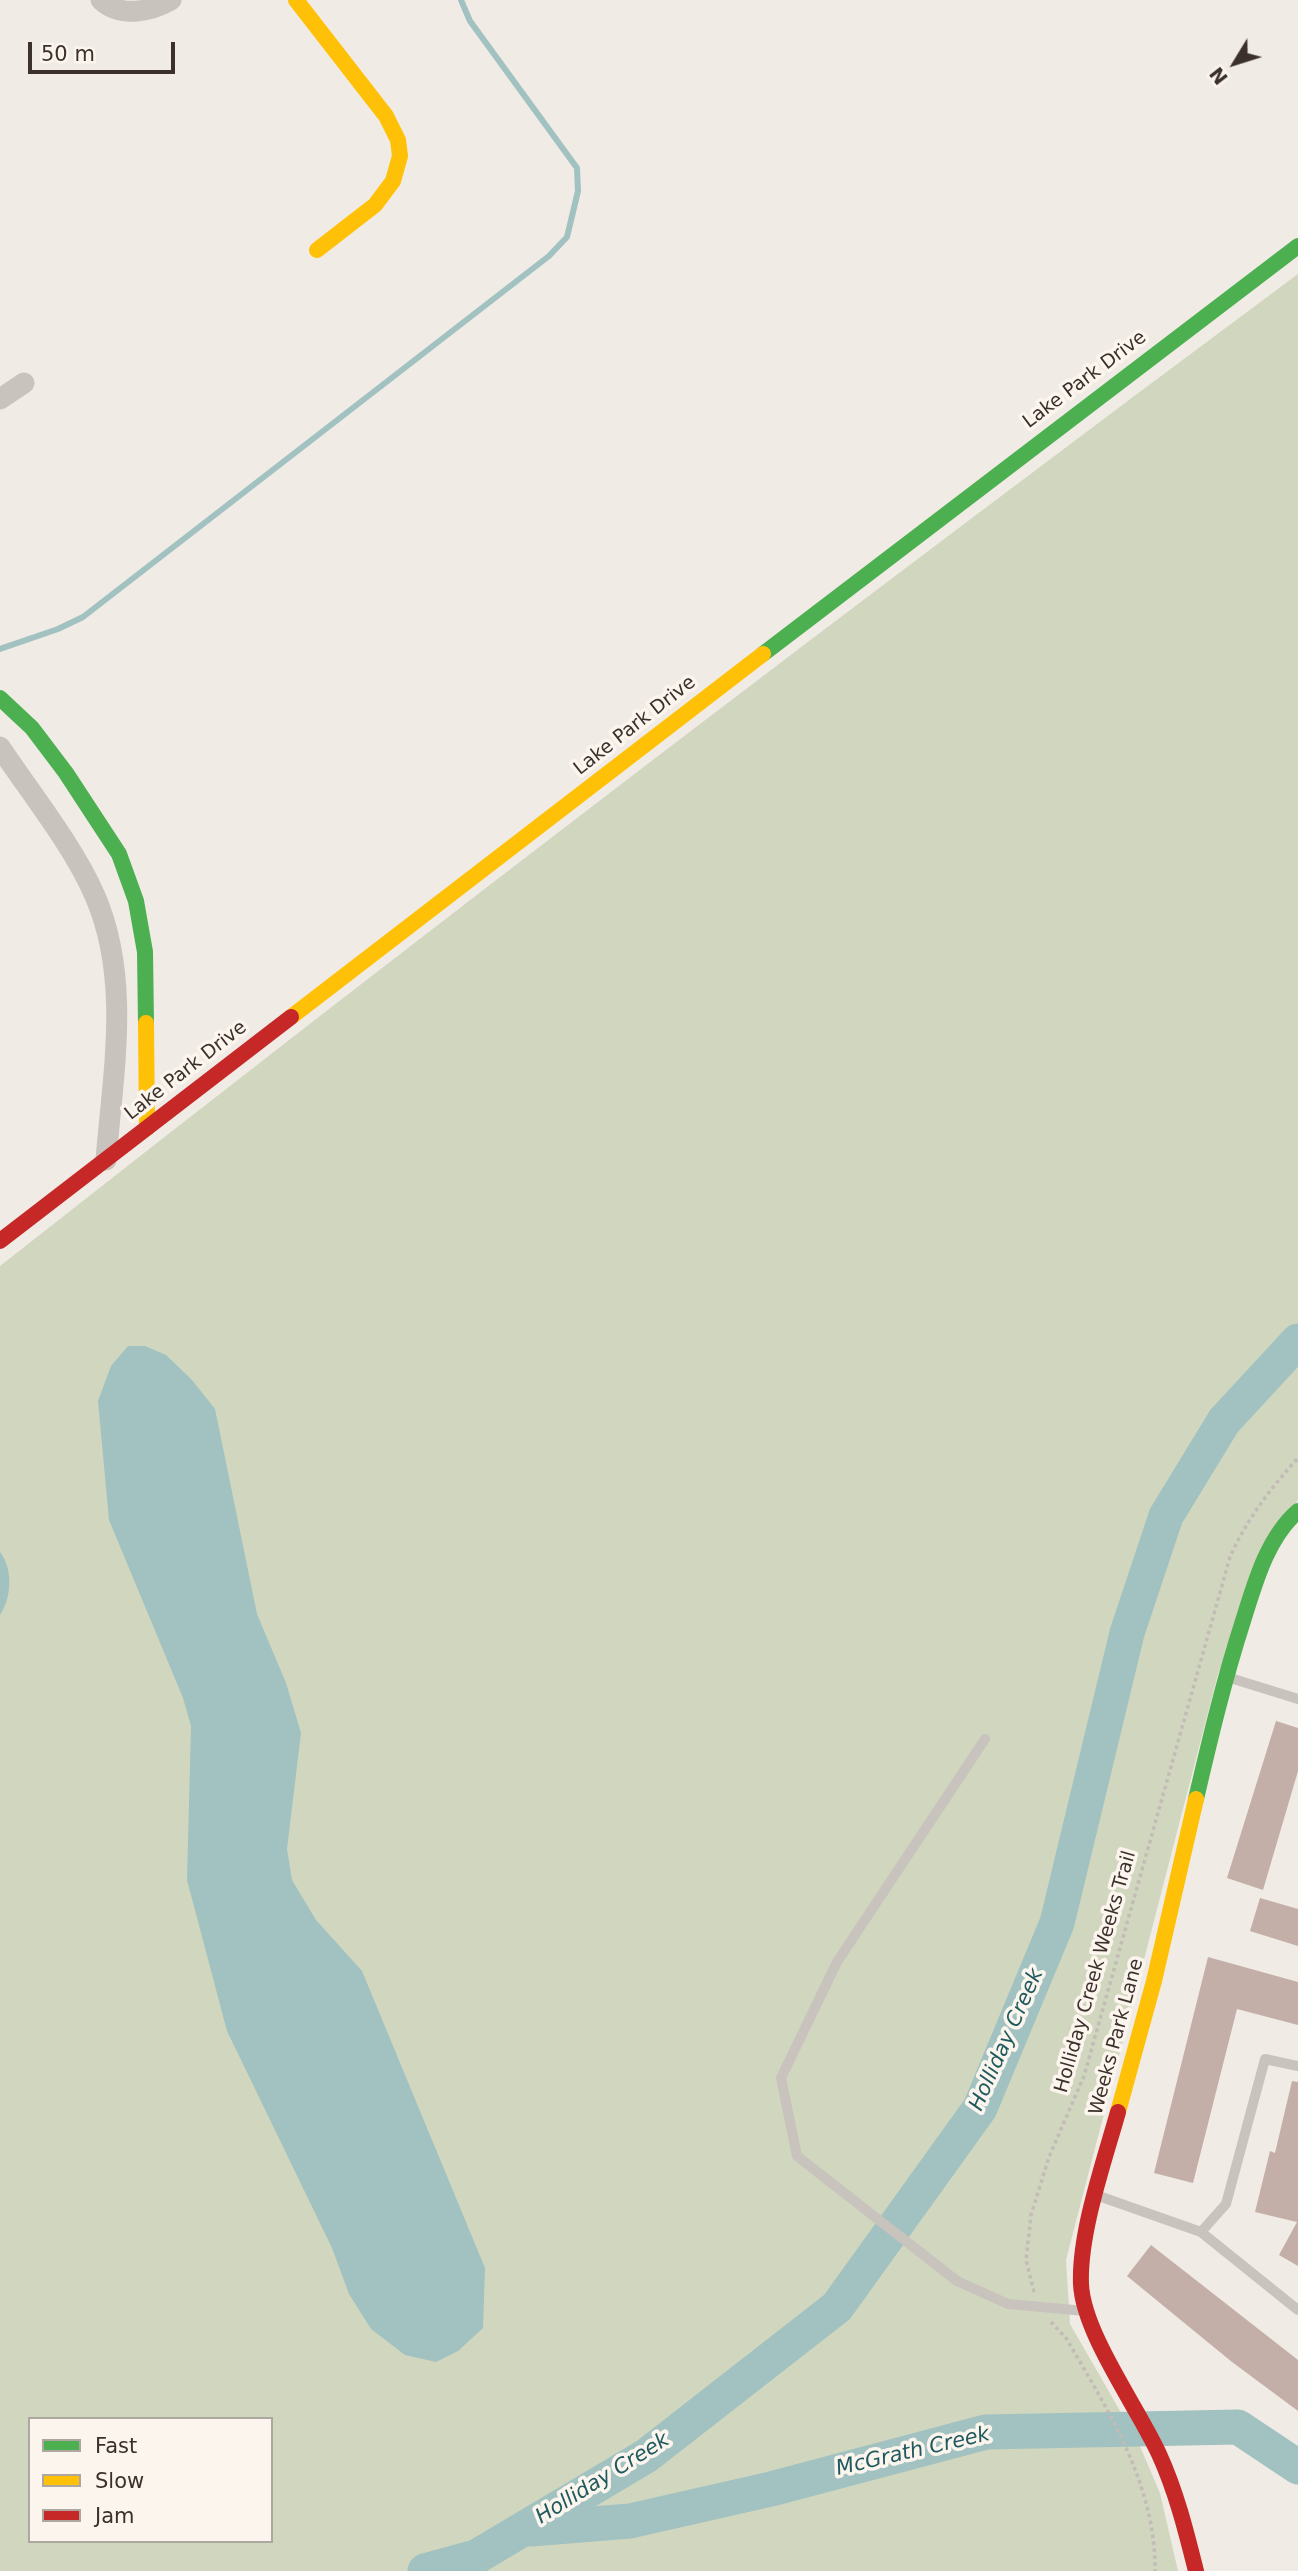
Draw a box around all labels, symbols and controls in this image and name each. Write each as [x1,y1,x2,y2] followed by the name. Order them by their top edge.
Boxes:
[32,28,178,72] scale bar
[1200,28,1270,98] north arrow
[41,42,95,66] text: 50 m
[1205,63,1232,89] text: N
[1019,326,1151,434] street label: Lake Park Drive
[570,671,700,781] street label: Lake Park Drive
[121,1016,251,1126] street label: Lake Park Drive
[1050,1848,1142,2096] street label: Holliday Creek Weeks Trail
[1085,1956,1149,2118] street label: Weeks Park Lane
[964,1965,1050,2115] water label: Holliday Creek
[28,2417,273,2543] legend
[834,2422,992,2482] water label: McGrath Creek
[532,2428,674,2530] water label: Holliday Creek
[95,2434,137,2458] text: Fast
[95,2469,144,2493] text: Slow
[95,2504,135,2528] text: Jam

